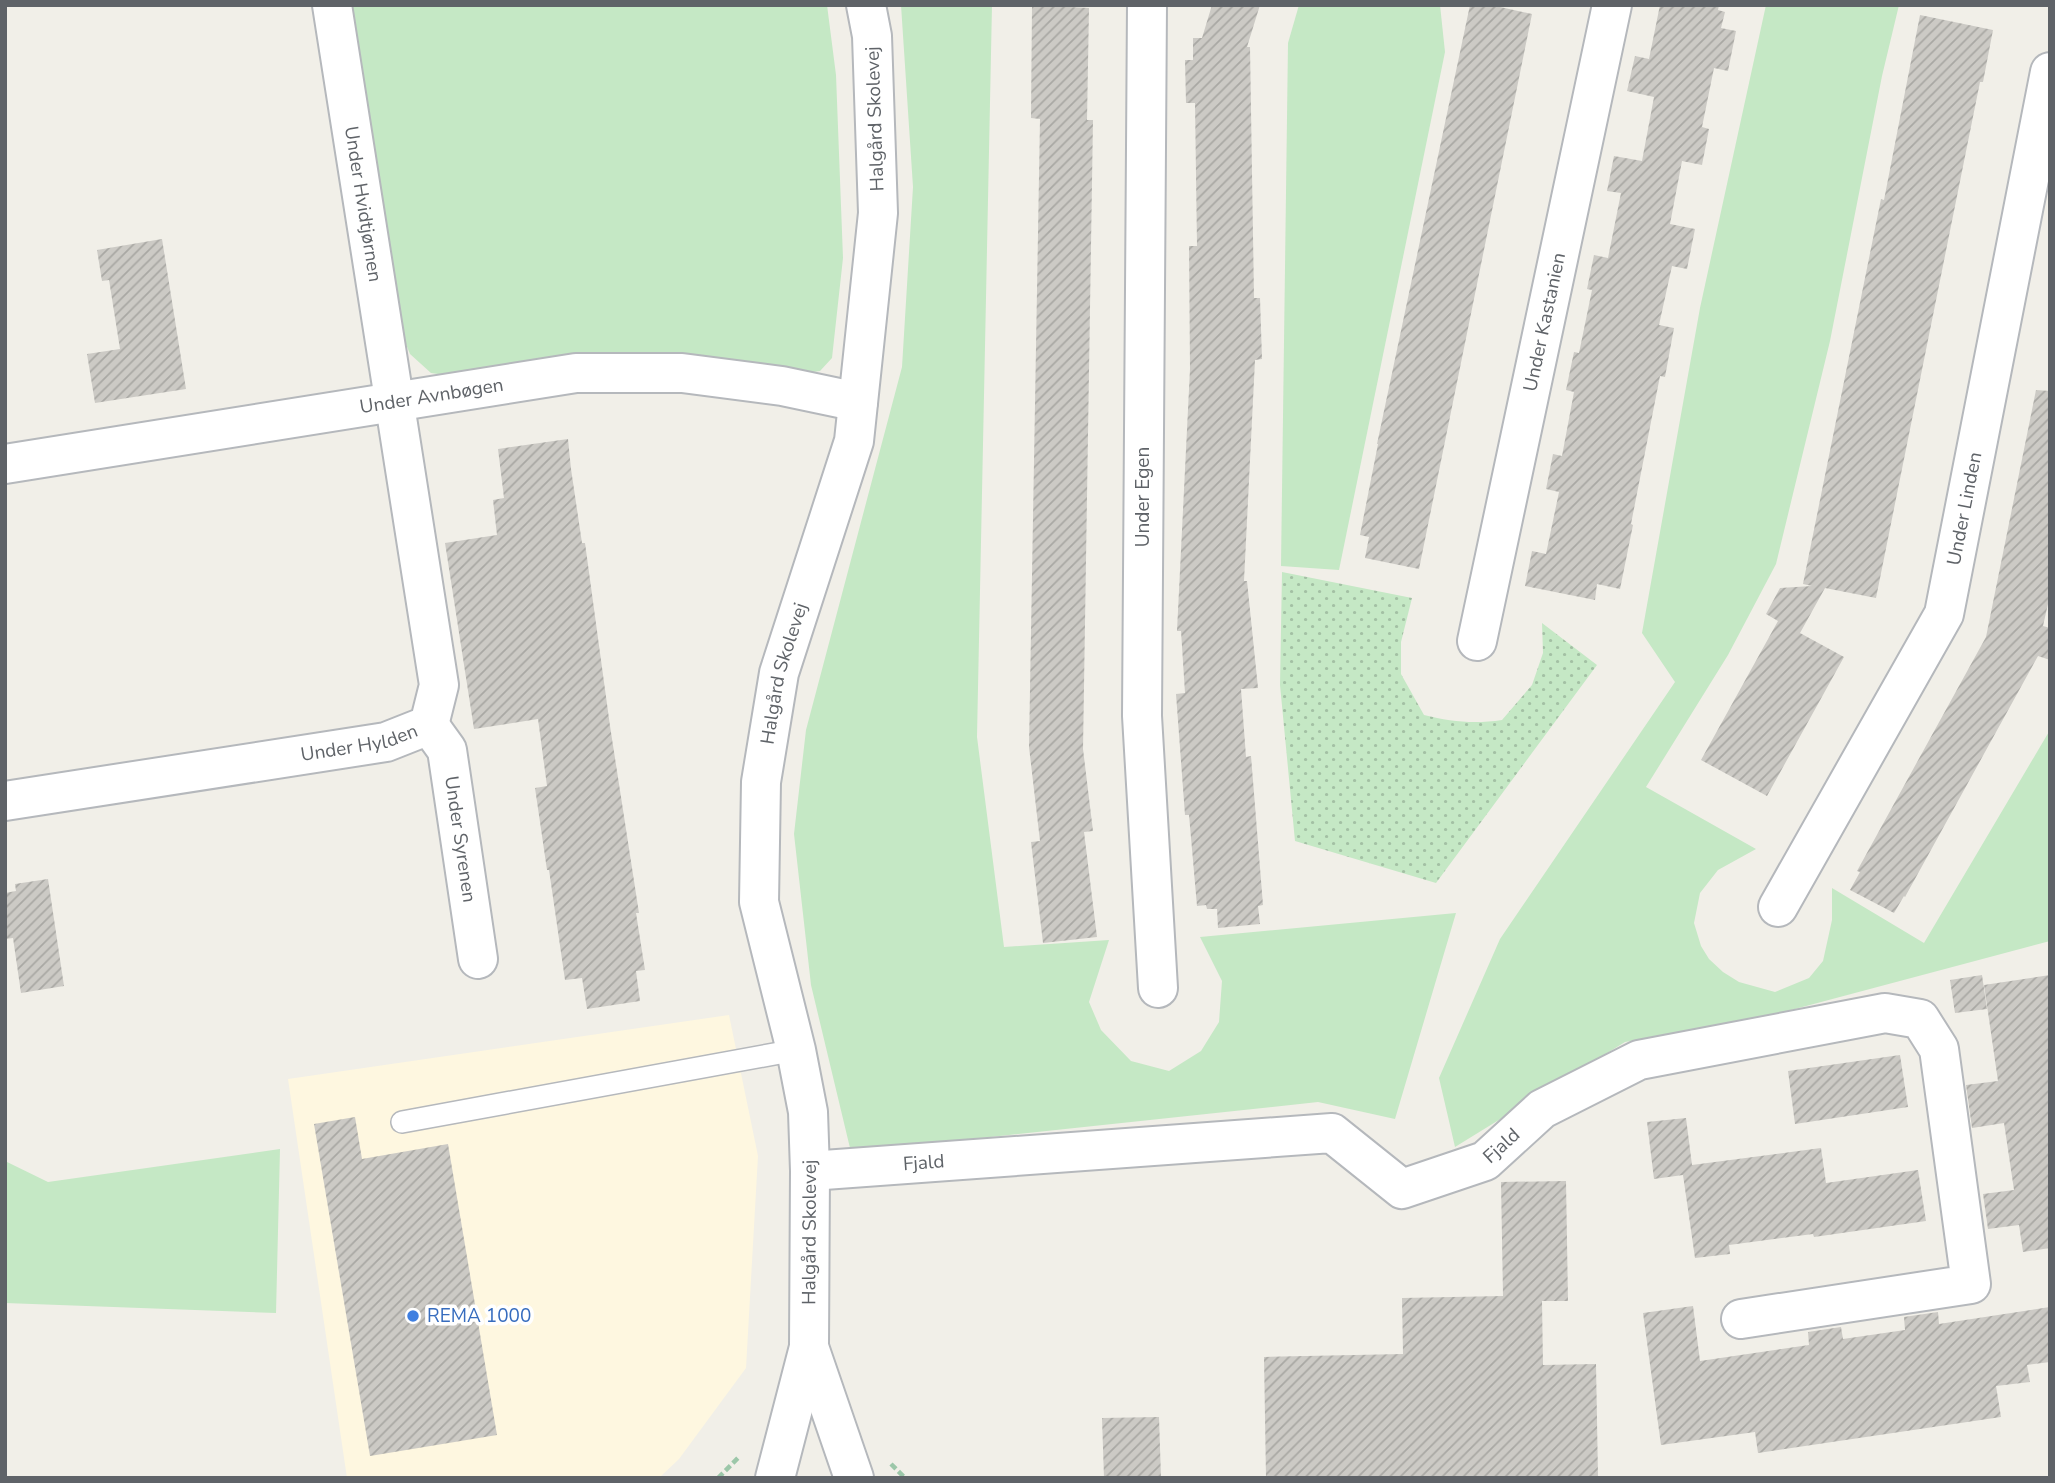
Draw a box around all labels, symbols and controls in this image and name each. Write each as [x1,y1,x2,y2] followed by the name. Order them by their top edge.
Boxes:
[859,46,891,192] street label: Halgård Skolevej
[338,124,388,284] street label: Under Hvidtjørnen
[1517,250,1572,394] street label: Under Kastanien
[358,372,505,420] street label: Under Avnbøgen
[1130,447,1156,547] street label: Under Egen
[1941,450,1988,568] street label: Under Linden
[754,599,814,746] street label: Halgård Skolevej
[299,718,422,768] street label: Under Hylden
[438,774,482,904] street label: Under Syrenen
[1477,1122,1526,1170] street label: Fjald
[902,1148,945,1177] street label: Fjald
[796,1159,823,1305] street label: Halgård Skolevej
[427,1303,531,1329] place label: REMA 1000
[405,1308,421,1324] marker: REMA 1000

